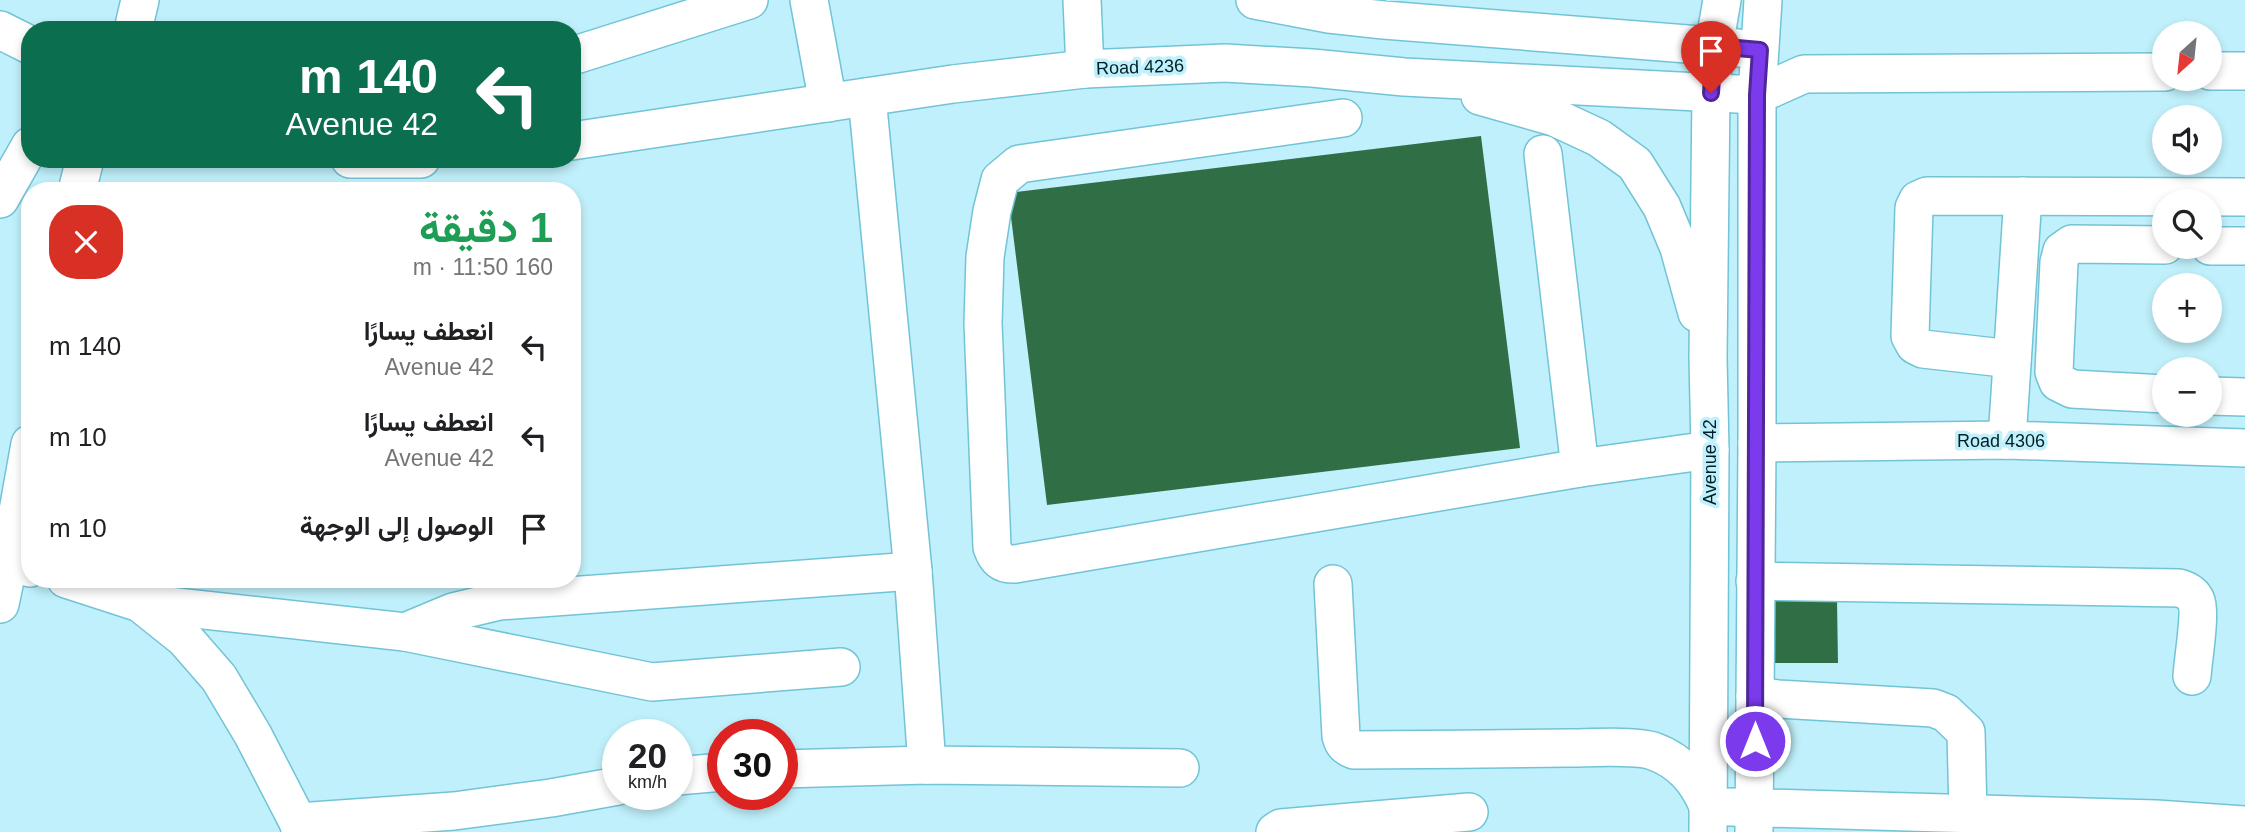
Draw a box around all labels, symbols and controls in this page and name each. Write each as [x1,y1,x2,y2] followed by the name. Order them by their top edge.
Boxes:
[1681,21,1741,93] pin
[2152,21,2222,91] north arrow
[2152,21,2222,427] map controls
[1692,32,1730,70] icon: arrive
[299,49,438,103] text: 140 m
[462,49,553,140] icon: left
[1096,55,1184,79] street label: Road 4236
[2152,105,2222,175] button: sound
[286,106,438,142] text: Avenue 42
[2152,189,2222,259] button: search
[419,204,553,251] text: 1 دقيقة
[49,205,123,279] button: close
[413,254,553,280] text: 160 m · 11:50
[2152,273,2222,343] button: +
[364,316,494,346] text: انعطف يسارًا
[515,328,553,366] icon: left
[49,331,121,361] text: 140 m
[384,354,494,380] text: Avenue 42
[2152,357,2222,427] button: −
[364,407,494,437] text: انعطف يسارًا
[515,419,553,457] icon: left
[1700,419,1720,505] street label: Avenue 42
[49,422,107,452] text: 10 m
[1957,431,2045,451] street label: Road 4306
[384,445,494,471] text: Avenue 42
[515,510,553,548] icon: arrive
[300,511,494,541] text: الوصول إلى الوجهة
[49,513,107,543] text: 10 m
[1718,704,1792,778] position arrow
[707,719,798,810] speed limit sign: 30
[628,736,667,775] text: 20
[628,772,667,792] text: km/h

